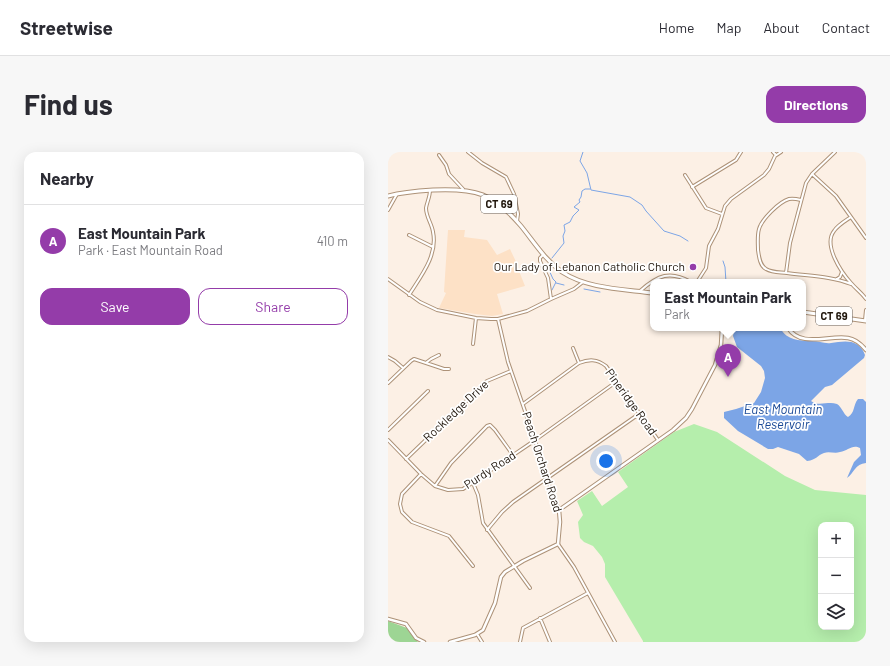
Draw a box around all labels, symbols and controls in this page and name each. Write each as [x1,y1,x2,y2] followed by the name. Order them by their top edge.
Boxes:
[20,16,113,39] text: Streetwise
[659,19,695,36] text: Home
[717,19,741,36] text: Map
[763,19,800,36] text: About
[822,19,870,36] text: Contact
[766,86,866,123] button: Directions
[24,87,113,121] text: Find us
[40,168,94,188] text: Nearby
[481,195,517,213] road number: CT 69
[78,224,206,242] text: East Mountain Park
[49,233,57,249] text: A
[317,233,348,249] text: 410 m
[78,242,223,258] text: Park · East Mountain Road
[494,259,685,273] place label: Our Lady of Lebanon Catholic Church
[688,262,698,272] marker: Our Lady of Lebanon Catholic Church
[650,279,806,331] popup
[40,288,190,325] button: Save
[198,288,348,325] button: Share
[664,288,792,306] text: East Mountain Park
[664,306,690,322] text: Park
[816,307,852,325] road number: CT 69
[715,344,741,377] pin: A
[603,365,661,437] street label: Pineridge Road
[420,377,491,444] street label: Rockledge Drive
[744,401,822,432] water label: East Mountain Reservoir
[520,410,566,514] street label: Peach Orchard Road
[461,447,518,491] street label: Purdy Road
[596,451,616,471] your location
[818,522,854,630] map controls
[818,522,854,558] button: +
[818,558,854,594] button: −
[818,594,854,630] button: layers

